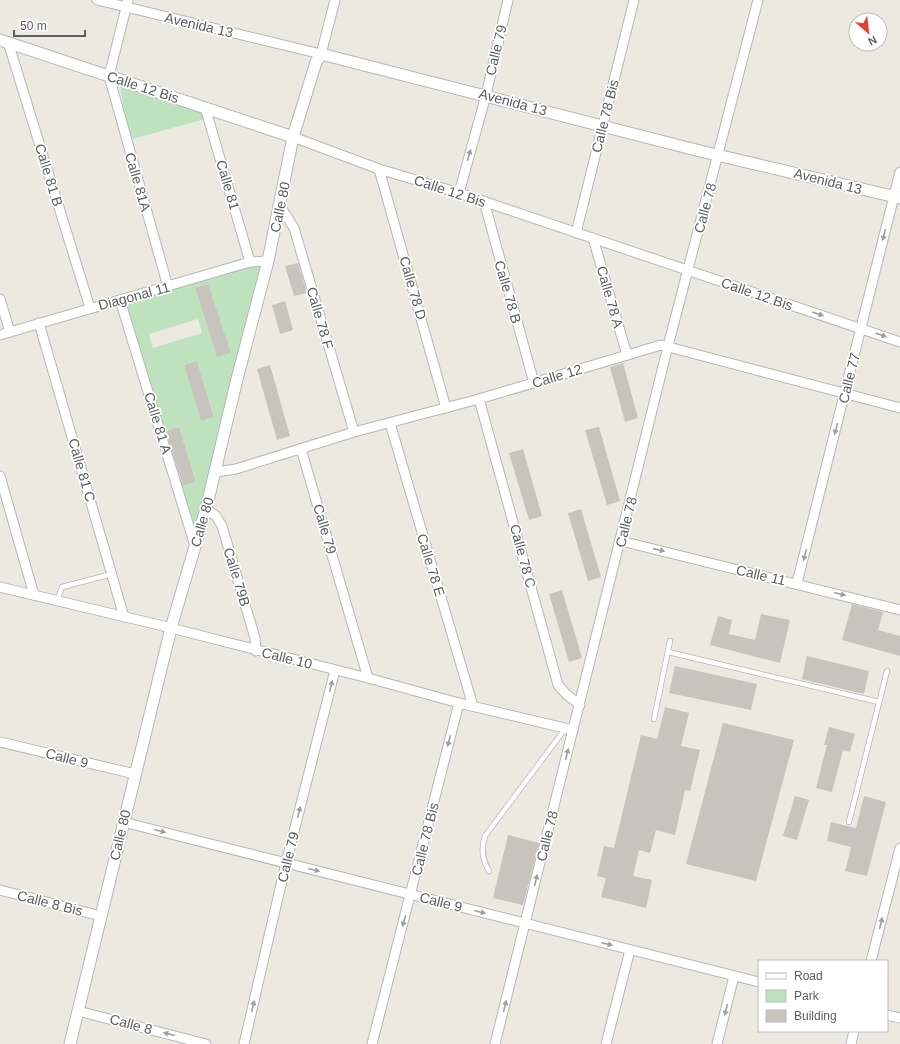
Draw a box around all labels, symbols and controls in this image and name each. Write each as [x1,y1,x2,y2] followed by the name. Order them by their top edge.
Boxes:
[163,9,235,41] street label: Avenida 13
[14,12,85,38] scale bar
[848,12,888,52] north arrow
[20,19,47,33] text: 50 m
[482,23,510,77] street label: Calle 79
[866,34,879,48] text: N
[105,68,181,106] street label: Calle 12 Bis
[588,78,622,154] street label: Calle 78 Bis
[477,85,549,119] street label: Avenida 13
[32,142,66,208] street label: Calle 81 B
[466,149,472,161] one-way arrow
[122,151,154,214] street label: Calle 81A
[213,158,243,212] street label: Calle 81
[792,165,864,197] street label: Avenida 13
[412,172,488,210] street label: Calle 12 Bis
[267,180,293,234] street label: Calle 80
[691,181,719,235] street label: Calle 78
[881,228,887,241] one-way arrow
[396,254,430,322] street label: Calle 78 D
[491,259,525,325] street label: Calle 78 B
[594,264,627,331] street label: Calle 78 A
[719,274,795,314] street label: Calle 12 Bis
[96,279,172,313] street label: Diagonal 11
[304,285,336,351] street label: Calle 78 F
[812,312,824,318] one-way arrow
[875,333,887,339] one-way arrow
[835,351,863,405] street label: Calle 77
[530,361,584,391] street label: Calle 12
[141,390,175,456] street label: Calle 81 A
[833,423,839,435] one-way arrow
[65,436,99,504] street label: Calle 81 C
[187,495,217,549] street label: Calle 80
[612,495,640,549] street label: Calle 78
[310,502,340,556] street label: Calle 79
[507,522,539,590] street label: Calle 78 C
[414,532,448,598] street label: Calle 78 E
[220,546,254,608] street label: Calle 79B
[653,548,665,554] one-way arrow
[801,549,807,561] one-way arrow
[735,562,788,589] street label: Calle 11
[834,591,846,597] one-way arrow
[260,644,314,672] street label: Calle 10
[329,679,335,692] one-way arrow
[446,735,452,747] one-way arrow
[44,745,90,771] street label: Calle 9
[564,747,570,759] one-way arrow
[408,801,442,877] street label: Calle 78 Bis
[297,805,303,818] one-way arrow
[106,808,134,862] street label: Calle 80
[533,809,561,863] street label: Calle 78
[154,829,167,835] one-way arrow
[274,830,302,884] street label: Calle 79
[308,867,320,873] one-way arrow
[533,874,539,886] one-way arrow
[16,887,84,919] street label: Calle 8 Bis
[418,889,464,915] street label: Calle 9
[474,909,487,915] one-way arrow
[401,916,407,928] one-way arrow
[878,917,884,929] one-way arrow
[600,941,613,947] one-way arrow
[758,960,888,1032] legend
[794,969,823,983] text: Road
[794,989,820,1003] text: Park
[250,1000,256,1012] one-way arrow
[502,1000,508,1012] one-way arrow
[723,1004,729,1016] one-way arrow
[794,1009,837,1023] text: Building
[108,1011,154,1037] street label: Calle 8
[162,1031,174,1037] one-way arrow

